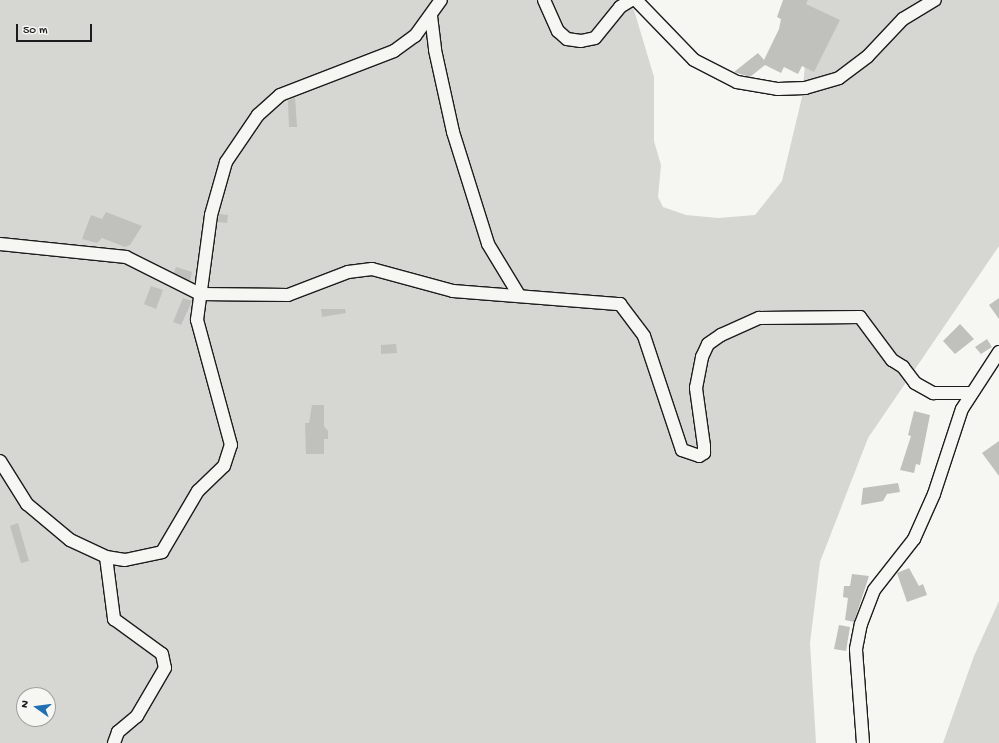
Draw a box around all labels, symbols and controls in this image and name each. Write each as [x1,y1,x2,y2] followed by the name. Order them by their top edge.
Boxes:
[18,16,94,42] scale bar
[23,24,48,38] text: 50 m
[16,687,56,727] north arrow
[19,699,32,709] text: N

